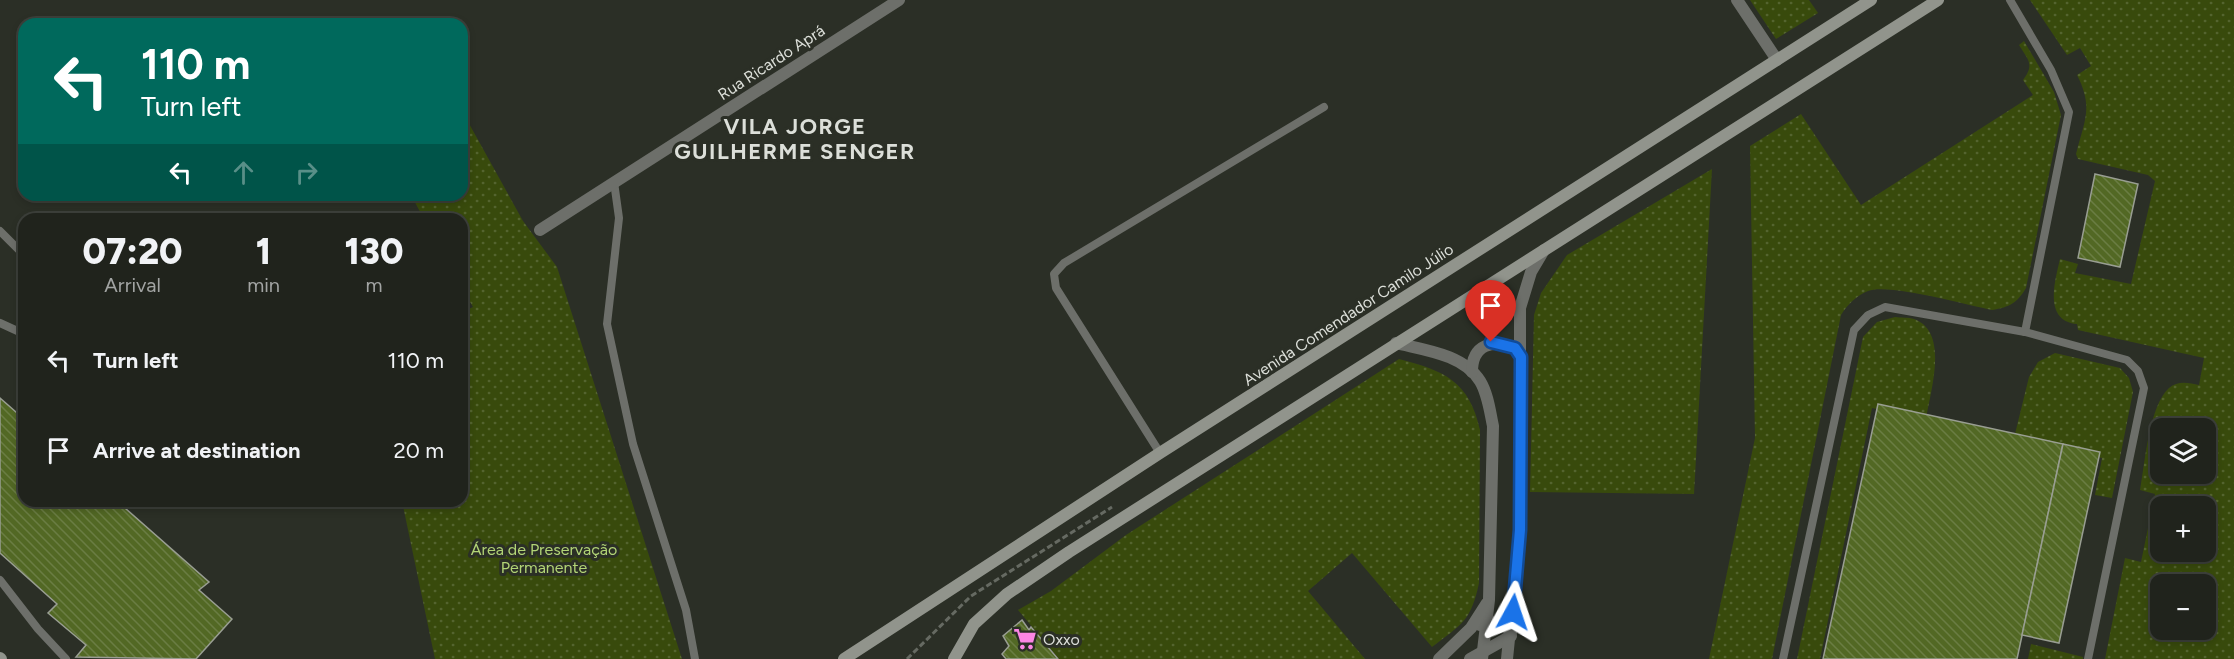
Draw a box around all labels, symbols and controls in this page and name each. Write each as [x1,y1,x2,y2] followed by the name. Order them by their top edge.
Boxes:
[714,21,828,104] street label: Rua Ricardo Aprá
[141,39,250,90] text: 110 m
[42,42,120,120] icon: left
[141,90,241,123] text: Turn left
[674,113,916,165] district label: VILA JORGE GUILHERME SENGER
[164,156,197,189] icon: left
[227,156,260,189] icon: ahead
[290,156,323,189] icon: right
[83,230,183,273] text: 07:20
[256,230,271,273] text: 1
[344,230,403,273] text: 130
[1240,239,1457,390] street label: Avenida Comendador Camilo Júlio
[104,273,161,297] text: Arrival
[247,273,280,297] text: min
[365,273,382,297] text: m
[1465,280,1516,342] pin
[1474,289,1507,322] icon: arrive
[42,344,75,377] icon: left
[93,347,179,374] text: Turn left
[388,347,444,374] text: 110 m
[2150,418,2216,640] map controls
[2150,418,2216,484] button: layers
[42,434,75,467] icon: arrive
[93,437,301,464] text: Arrive at destination
[393,437,444,464] text: 20 m
[2150,496,2216,562] button: +
[471,540,617,577] park label: Área de Preservação Permanente
[2150,574,2216,640] button: −
[1481,580,1545,644] position arrow
[1012,626,1038,652] supermarket icon: Oxxo
[1043,630,1080,649] place label: Oxxo

